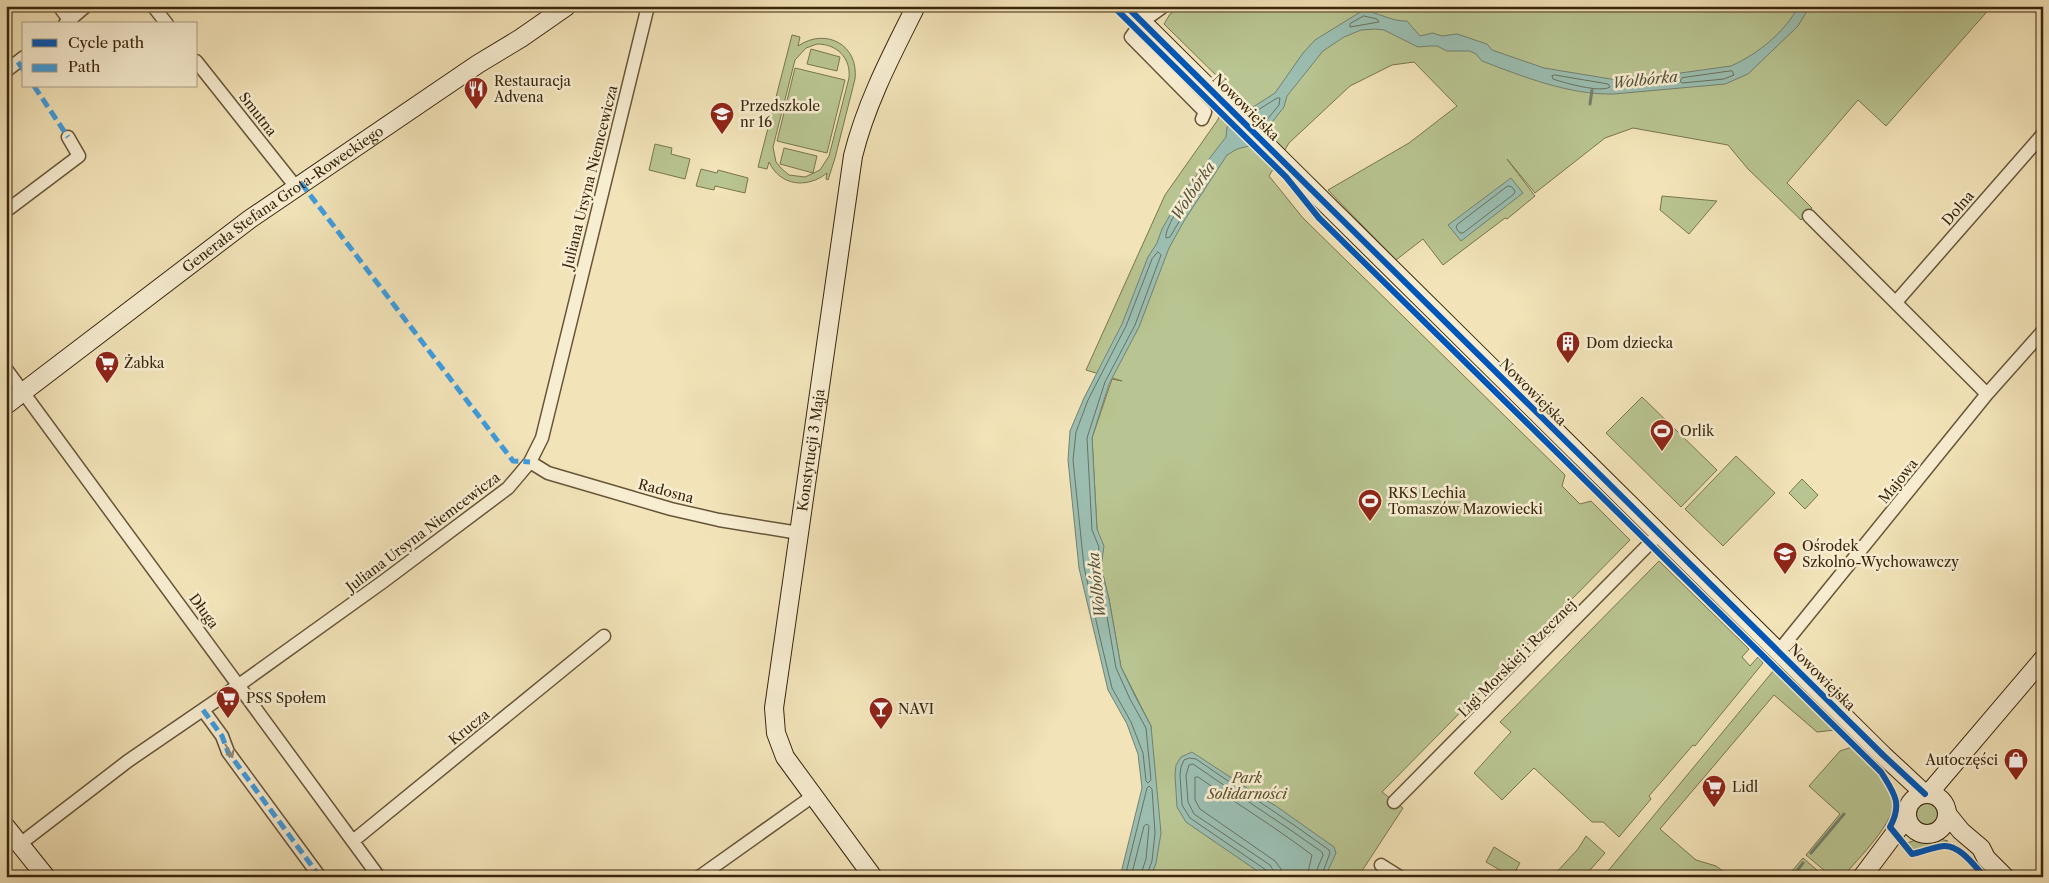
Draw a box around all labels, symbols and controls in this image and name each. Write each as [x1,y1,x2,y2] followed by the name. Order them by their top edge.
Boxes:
[22,22,198,88] legend
[68,33,145,52] text: Cycle path
[68,57,101,76] text: Path
[1611,67,1679,92] water label: Wolbórka
[1209,70,1284,145] street label: Nowowiejska
[493,72,572,106] place label: Restauracja Advena
[463,76,489,110] restaurant icon: Restauracja Advena
[558,83,622,272] street label: Juliana Ursyna Niemcewicza
[235,88,281,140] street label: Smutna
[740,97,820,131] place label: Przedszkole nr 16
[709,101,735,135] school or university icon: Przedszkole nr 16
[178,122,387,277] street label: Generała Stefana Grota-Roweckiego
[1166,158,1219,223] water label: Wolbórka
[1938,186,1978,229] street label: Dolna
[1555,330,1581,364] building icon: Dom dziecka
[1586,334,1674,352] place label: Dom dziecka
[94,350,120,384] supermarket icon: Żabka
[124,354,165,372] place label: Żabka
[1496,355,1571,430] street label: Nowowiejska
[793,387,829,513] street label: Konstytucji 3 Maja
[1649,418,1675,452] sports icon: Orlik
[1680,422,1715,440] place label: Orlik
[1875,455,1922,507] street label: Majowa
[341,468,504,597] street label: Juliana Ursyna Niemcewicza
[636,475,696,507] street label: Radosna
[1388,484,1543,518] place label: RKS Lechia Tomaszów Mazowiecki
[1357,488,1383,522] sports icon: RKS Lechia Tomaszów Mazowiecki
[1802,537,1959,571] place label: Ośrodek Szkolno-Wychowawczy
[1772,541,1798,575] school or university icon: Ośrodek Szkolno-Wychowawczy
[1084,551,1109,619] water label: Wolbórka
[185,590,223,632] street label: Długa
[1454,595,1580,721] street label: Ligi Morskiej i Rzecznej
[1785,640,1860,715] street label: Nowowiejska
[215,685,241,719] supermarket icon: PSS Społem
[246,689,326,707] place label: PSS Społem
[868,696,894,730] bar icon: NAVI
[898,700,934,718] place label: NAVI
[445,705,494,749] street label: Krucza
[224,743,234,758] one-way arrow
[2003,747,2029,781] shop icon: Autoczęści
[1925,751,1998,769] place label: Autoczęści
[1206,769,1288,803] park label: Park Solidarności
[1701,774,1727,808] supermarket icon: Lidl
[1732,778,1758,796] place label: Lidl

